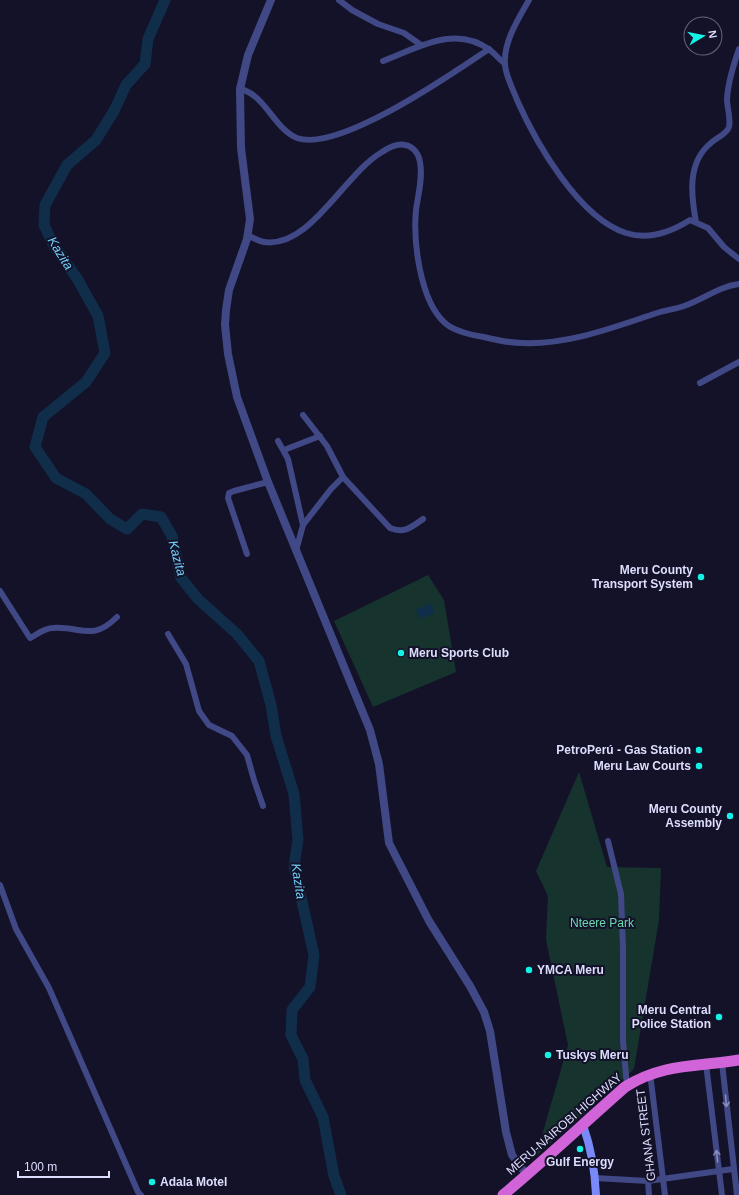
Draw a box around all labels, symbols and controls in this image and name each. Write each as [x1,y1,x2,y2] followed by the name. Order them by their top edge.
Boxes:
[683,16,723,56] north arrow
[706,29,719,39] text: N
[45,234,77,273] water label: Kazita
[166,539,189,578] water label: Kazita
[592,563,693,591] place label: Meru County Transport System
[696,572,706,582] marker: Meru County Transport System
[409,646,509,660] place label: Meru Sports Club
[396,648,406,658] marker: Meru Sports Club
[556,743,691,757] place label: PetroPerú - Gas Station
[694,745,704,755] marker: PetroPerú - Gas Station
[594,759,691,773] place label: Meru Law Courts
[694,761,704,771] marker: Meru Law Courts
[649,802,722,830] place label: Meru County Assembly
[725,811,735,821] marker: Meru County Assembly
[288,862,309,900] water label: Kazita
[570,916,635,930] park label: Nteere Park
[537,963,604,977] place label: YMCA Meru
[524,965,534,975] marker: YMCA Meru
[632,1003,711,1031] place label: Meru Central Police Station
[714,1012,724,1022] marker: Meru Central Police Station
[556,1048,628,1062] place label: Tuskys Meru
[543,1050,553,1060] marker: Tuskys Meru
[504,1070,624,1178] street label: MERU-NAIROBI HIGHWAY
[633,1087,659,1182] street label: GHANA STREET
[723,1094,730,1107] one-way arrow
[575,1144,585,1154] marker: Gulf Energy
[714,1150,721,1163] one-way arrow
[18,1153,109,1179] scale bar
[546,1155,614,1169] place label: Gulf Energy
[24,1160,57,1174] text: 100 m
[160,1175,227,1189] place label: Adala Motel
[147,1177,157,1187] marker: Adala Motel

